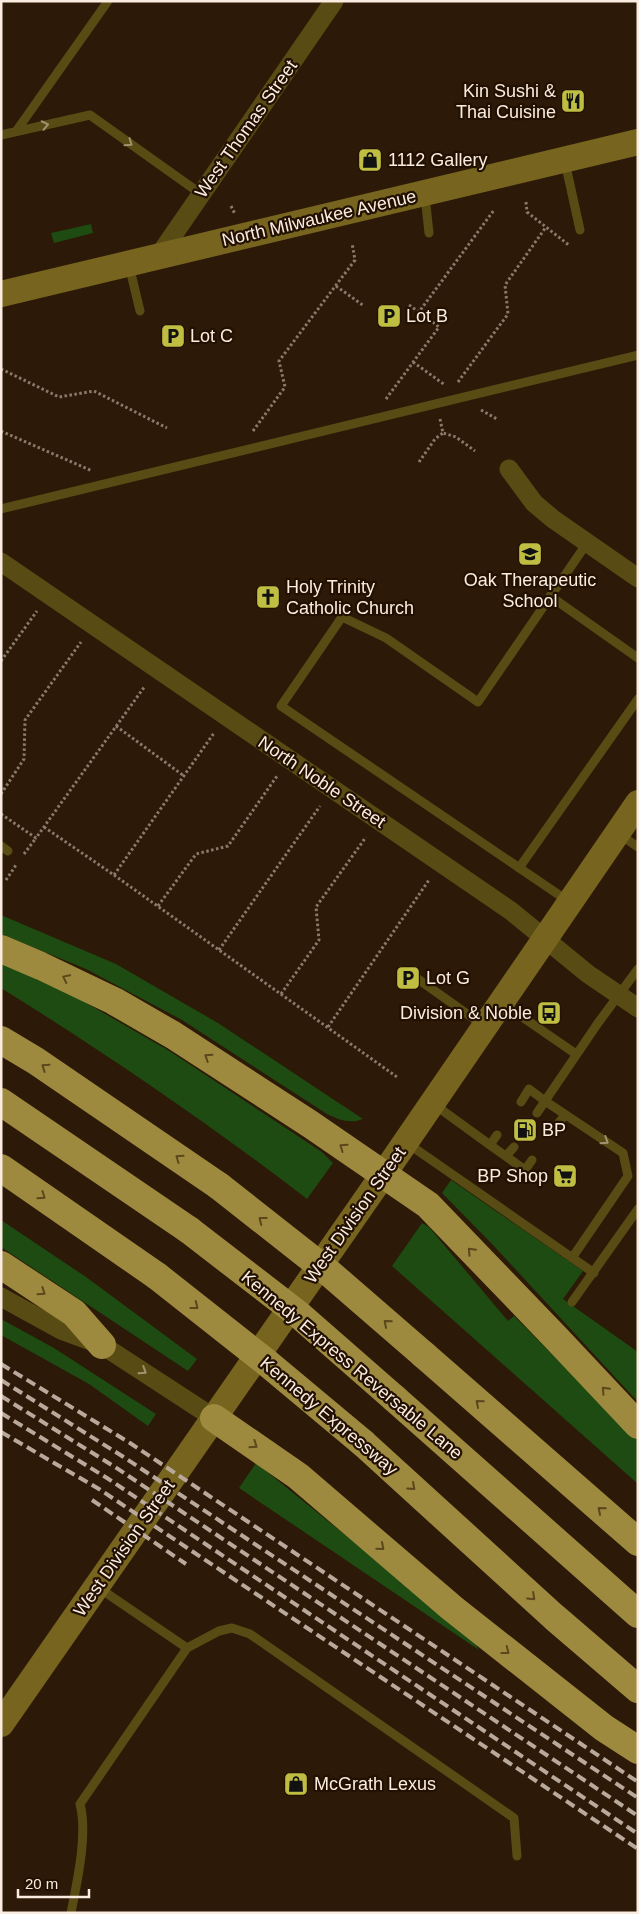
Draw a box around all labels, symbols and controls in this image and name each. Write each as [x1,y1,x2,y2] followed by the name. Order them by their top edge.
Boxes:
[191,56,301,202] street label: West Thomas Street
[456,81,556,122] place label: Kin Sushi & Thai Cuisine
[560,88,586,114] restaurant icon: Kin Sushi & Thai Cuisine
[41,120,50,130] one-way arrow
[124,137,133,146] one-way arrow
[357,147,383,173] shop icon: 1112 Gallery
[388,150,487,170] place label: 1112 Gallery
[220,186,418,250] street label: North Milwaukee Avenue
[376,303,402,329] parking icon: Lot B
[406,306,448,326] place label: Lot B
[160,323,186,349] parking icon: Lot C
[190,326,233,346] place label: Lot C
[517,541,543,567] school or university icon: Oak Therapeutic School
[464,570,596,611] place label: Oak Therapeutic School
[286,577,414,618] place label: Holy Trinity Catholic Church
[255,584,281,610] church icon: Holy Trinity Catholic Church
[255,732,389,832] street label: North Noble Street
[395,965,421,991] parking icon: Lot G
[426,968,470,988] place label: Lot G
[62,974,71,984] one-way arrow
[536,1000,562,1026] bus stop icon: Division & Noble
[400,1003,532,1023] place label: Division & Noble
[204,1054,213,1064] one-way arrow
[41,1064,50,1073] one-way arrow
[512,1117,538,1143] fuel station icon: BP
[542,1120,566,1140] place label: BP
[600,1135,609,1145] one-way arrow
[300,1143,410,1287] street label: West Division Street
[339,1144,349,1153] one-way arrow
[175,1155,185,1164] one-way arrow
[552,1163,578,1189] supermarket icon: BP Shop
[477,1166,548,1186] place label: BP Shop
[36,1190,45,1199] one-way arrow
[258,1217,268,1226] one-way arrow
[468,1248,477,1257] one-way arrow
[237,1267,467,1463] street label: Kennedy Express Reversable Lane
[36,1286,45,1295] one-way arrow
[189,1300,198,1308] one-way arrow
[384,1320,393,1329] one-way arrow
[256,1353,402,1479] street label: Kennedy Expressway
[137,1365,146,1375] one-way arrow
[601,1386,610,1395] one-way arrow
[475,1400,484,1409] one-way arrow
[248,1439,258,1448] one-way arrow
[69,1476,179,1620] street label: West Division Street
[407,1481,416,1490] one-way arrow
[598,1507,607,1516] one-way arrow
[375,1541,384,1550] one-way arrow
[527,1591,536,1600] one-way arrow
[500,1645,509,1653] one-way arrow
[283,1771,309,1797] shop icon: McGrath Lexus
[314,1774,436,1794] place label: McGrath Lexus
[18,1866,89,1898] scale bar
[25,1875,58,1892] text: 20 m

